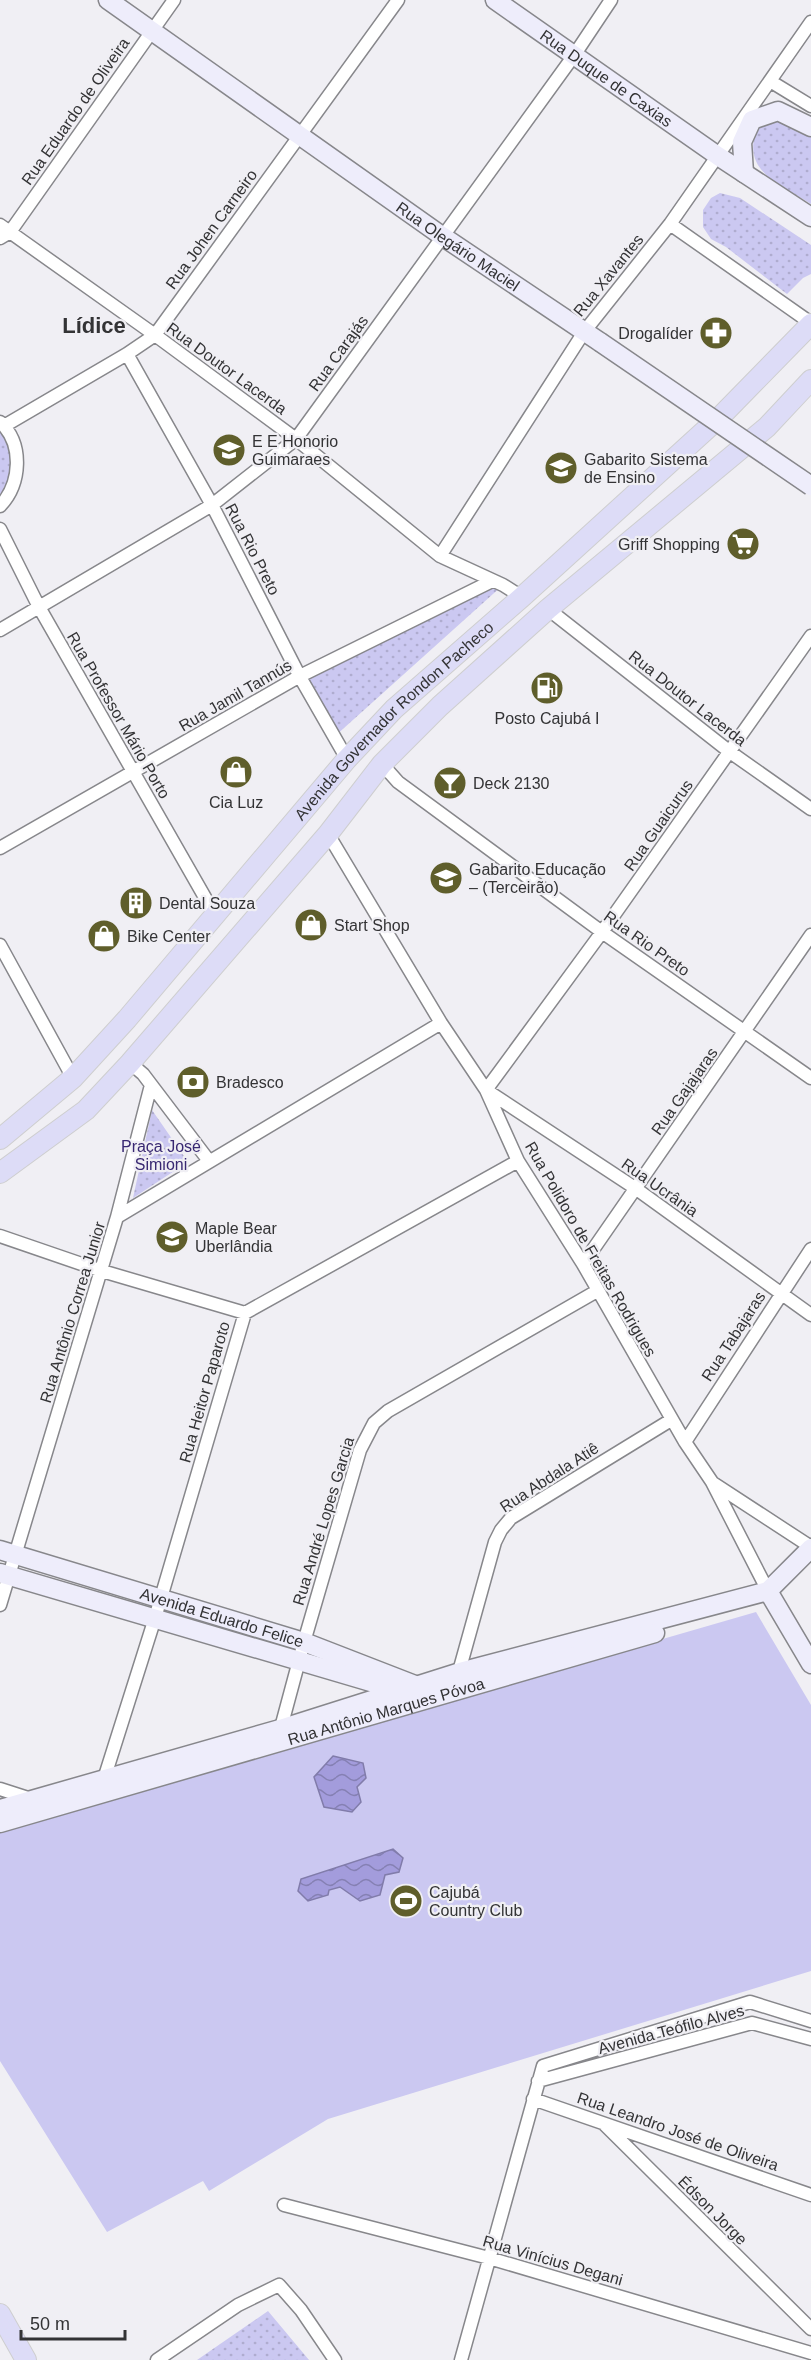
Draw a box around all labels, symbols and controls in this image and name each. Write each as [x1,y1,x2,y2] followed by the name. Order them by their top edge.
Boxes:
[537,26,675,130] street label: Rua Duque de Caxias
[18,35,133,188] street label: Rua Eduardo de Oliveira
[162,166,260,292] street label: Rua Johen Carneiro
[393,199,523,294] street label: Rua Olegário Maciel
[570,231,647,320] street label: Rua Xavantes
[305,312,371,394] street label: Rua Carajás
[62,313,126,338] district label: Lídice
[698,315,734,351] pharmacy icon: Drogalíder
[163,319,290,418] street label: Rua Doutor Lacerda
[618,325,694,342] place label: Drogalíder
[211,432,247,468] school or university icon: E E Honorio Guimaraes
[252,433,338,468] place label: E E Honorio Guimaraes
[543,450,579,486] school or university icon: Gabarito Sistema de Ensino
[584,451,708,486] place label: Gabarito Sistema de Ensino
[222,501,283,598] street label: Rua Rio Preto
[725,526,761,562] supermarket icon: Griff Shopping
[618,536,720,553] place label: Griff Shopping
[291,618,497,823] street label: Avenida Governador Rondon Pacheco
[64,629,173,802] street label: Rua Professor Mário Porto
[626,647,750,750] street label: Rua Doutor Lacerda
[176,656,294,735] street label: Rua Jamil Tannús
[529,670,565,706] fuel station icon: Posto Cajubá I
[495,710,599,727] place label: Posto Cajubá I
[218,754,254,790] shop icon: Cia Luz
[432,765,468,801] bar icon: Deck 2130
[473,775,550,792] place label: Deck 2130
[621,777,696,874] street label: Rua Guaicurus
[209,794,263,811] place label: Cia Luz
[428,860,464,896] school or university icon: Gabarito Educação – (Terceirão)
[469,861,606,896] place label: Gabarito Educação – (Terceirão)
[118,885,154,921] building icon: Dental Souza
[159,895,255,912] place label: Dental Souza
[293,907,329,943] shop icon: Start Shop
[601,908,693,979] street label: Rua Rio Preto
[334,917,410,934] place label: Start Shop
[86,918,122,954] shop icon: Bike Center
[127,928,211,945] place label: Bike Center
[648,1045,721,1138] street label: Rua Gajajaras
[175,1064,211,1100] bank icon: Bradesco
[216,1074,284,1091] place label: Bradesco
[121,1138,201,1173] park label: Praça José Simioni
[522,1139,659,1360] street label: Rua Polidoro de Freitas Rodrigues
[618,1155,701,1220] street label: Rua Ucrânia
[37,1219,108,1405] street label: Rua Antônio Correa Junior
[154,1219,190,1255] school or university icon: Maple Bear Uberlândia
[195,1220,277,1255] place label: Maple Bear Uberlândia
[698,1288,769,1384] street label: Rua Tabajaras
[176,1320,233,1465] street label: Rua Heitor Paparoto
[290,1435,357,1607] street label: Rua André Lopes Garcia
[497,1439,602,1516] street label: Rua Abdala Atiê
[138,1585,306,1650] street label: Avenida Eduardo Felice
[286,1675,487,1748] street label: Rua Antônio Marques Póvoa
[388,1883,424,1919] sports icon: Cajubá Country Club
[429,1884,522,1919] place label: Cajubá Country Club
[596,2002,746,2057] street label: Avenida Teófilo Alves
[575,2089,781,2174] street label: Rua Leandro José de Oliveira
[675,2172,751,2248] street label: Édson Jorge
[481,2232,625,2289] street label: Rua Vinícius Degani
[21,2303,124,2341] scale bar
[30,2314,70,2334] text: 50 m

